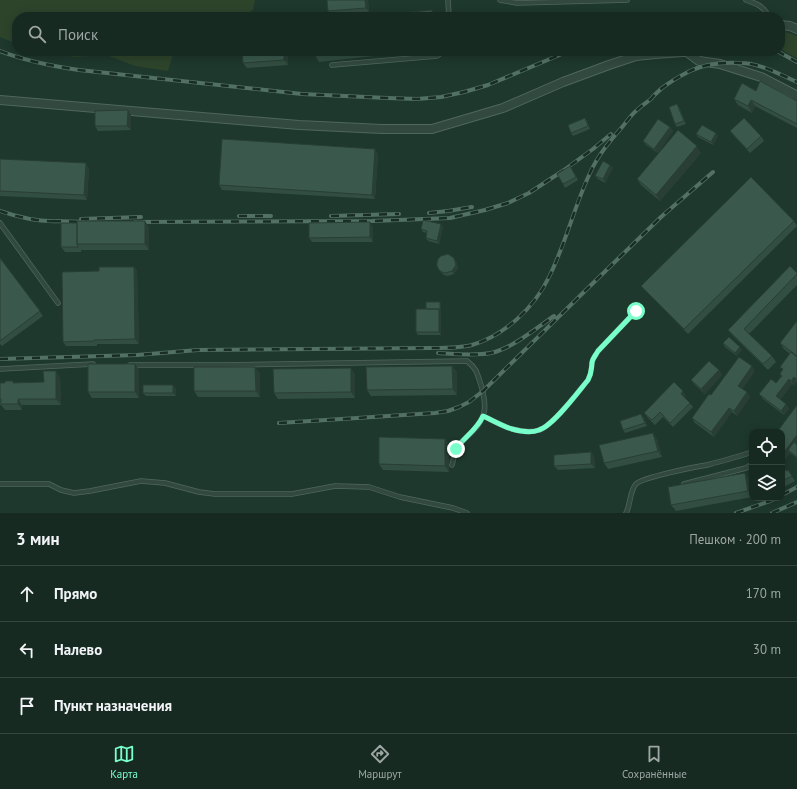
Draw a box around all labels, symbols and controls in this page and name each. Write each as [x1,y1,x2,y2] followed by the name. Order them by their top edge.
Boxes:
[12,12,785,56] search box
[26,23,48,45] icon: search
[58,25,98,44] text: Поиск
[627,302,645,320] route start
[749,429,785,501] map controls
[749,429,785,465] button: locate
[447,440,465,458] route end
[749,465,785,501] button: layers
[16,528,60,550] text: 3 мин
[689,531,781,548] text: Пешком · 200 m
[16,583,38,605] icon: ahead
[54,584,97,603] text: Прямо
[746,585,781,602] text: 170 m
[16,639,38,661] icon: left
[54,640,102,659] text: Налево
[753,641,781,658] text: 30 m
[16,695,38,717] icon: arrive
[54,696,172,715] text: Пункт назначения
[110,743,138,781] tab: Карта
[358,743,402,781] tab: Маршрут
[622,743,687,781] tab: Сохранённые

